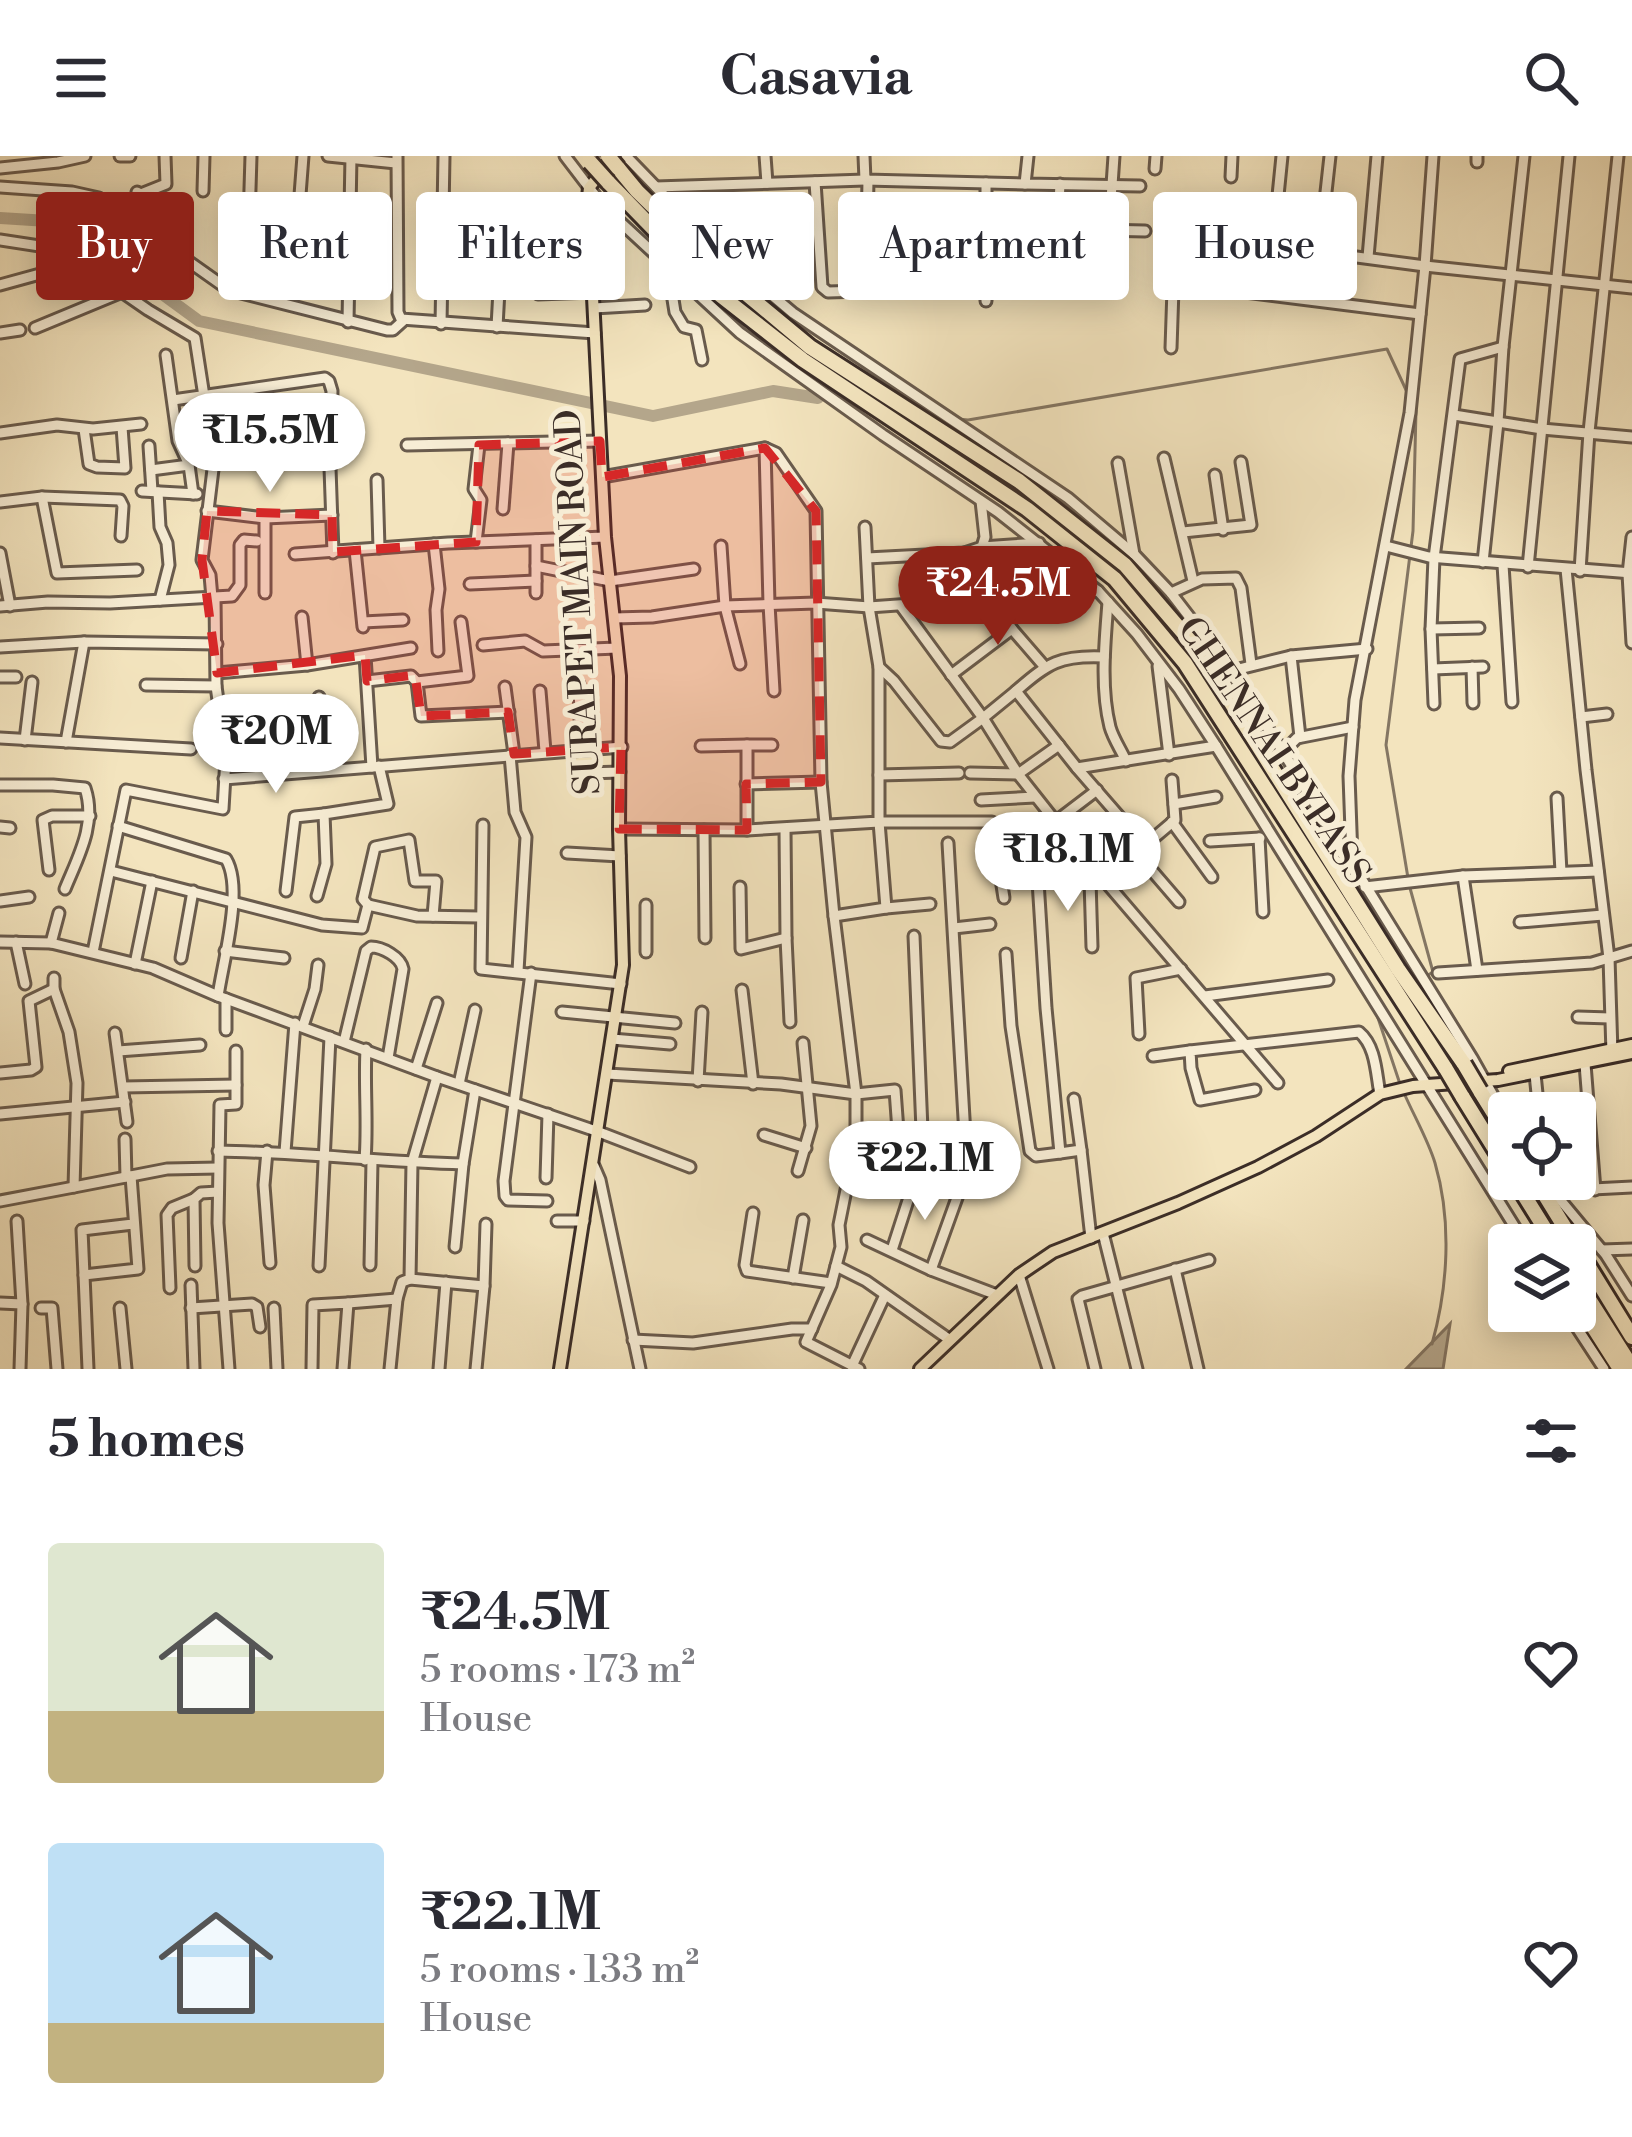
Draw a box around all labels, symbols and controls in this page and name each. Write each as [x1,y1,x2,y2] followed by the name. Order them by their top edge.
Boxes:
[720,44,912,112] text: Casavia
[48,45,114,111] icon: menu
[1518,45,1584,111] icon: search
[36,192,194,300] chip: Buy
[218,192,392,300] chip: Rent
[416,192,625,300] chip: Filters
[649,192,814,300] chip: New
[838,192,1129,300] chip: Apartment
[1153,192,1357,300] chip: House
[172,393,368,495] pin: ₹15.5M
[201,407,339,456] text: ₹15.5M
[546,408,612,796] street label: SURAPET MAIN ROAD
[900,546,1096,648] pin: ₹24.5M
[925,560,1071,609] text: ₹24.5M
[1167,609,1379,893] street label: CHENNAI BYPASS
[205,694,347,796] pin: ₹20M
[220,708,332,757] text: ₹20M
[970,812,1166,914] pin: ₹18.1M
[1002,826,1134,875] text: ₹18.1M
[1488,1092,1596,1332] map controls
[1488,1092,1596,1200] button: locate
[827,1121,1023,1223] pin: ₹22.1M
[856,1135,994,1184] text: ₹22.1M
[1488,1224,1596,1332] button: layers
[1518,1408,1584,1474] icon: filters
[48,1409,245,1473] text: 5 homes
[420,1582,610,1646] text: ₹24.5M
[144,1591,288,1735] icon: home
[1518,1630,1584,1696] icon: heart
[420,1646,695,1695] text: 5 rooms · 173 m²
[420,1695,532,1744] text: House
[420,1882,601,1946] text: ₹22.1M
[144,1891,288,2035] icon: home
[1518,1930,1584,1996] icon: heart
[420,1946,699,1995] text: 5 rooms · 133 m²
[420,1995,532,2044] text: House

